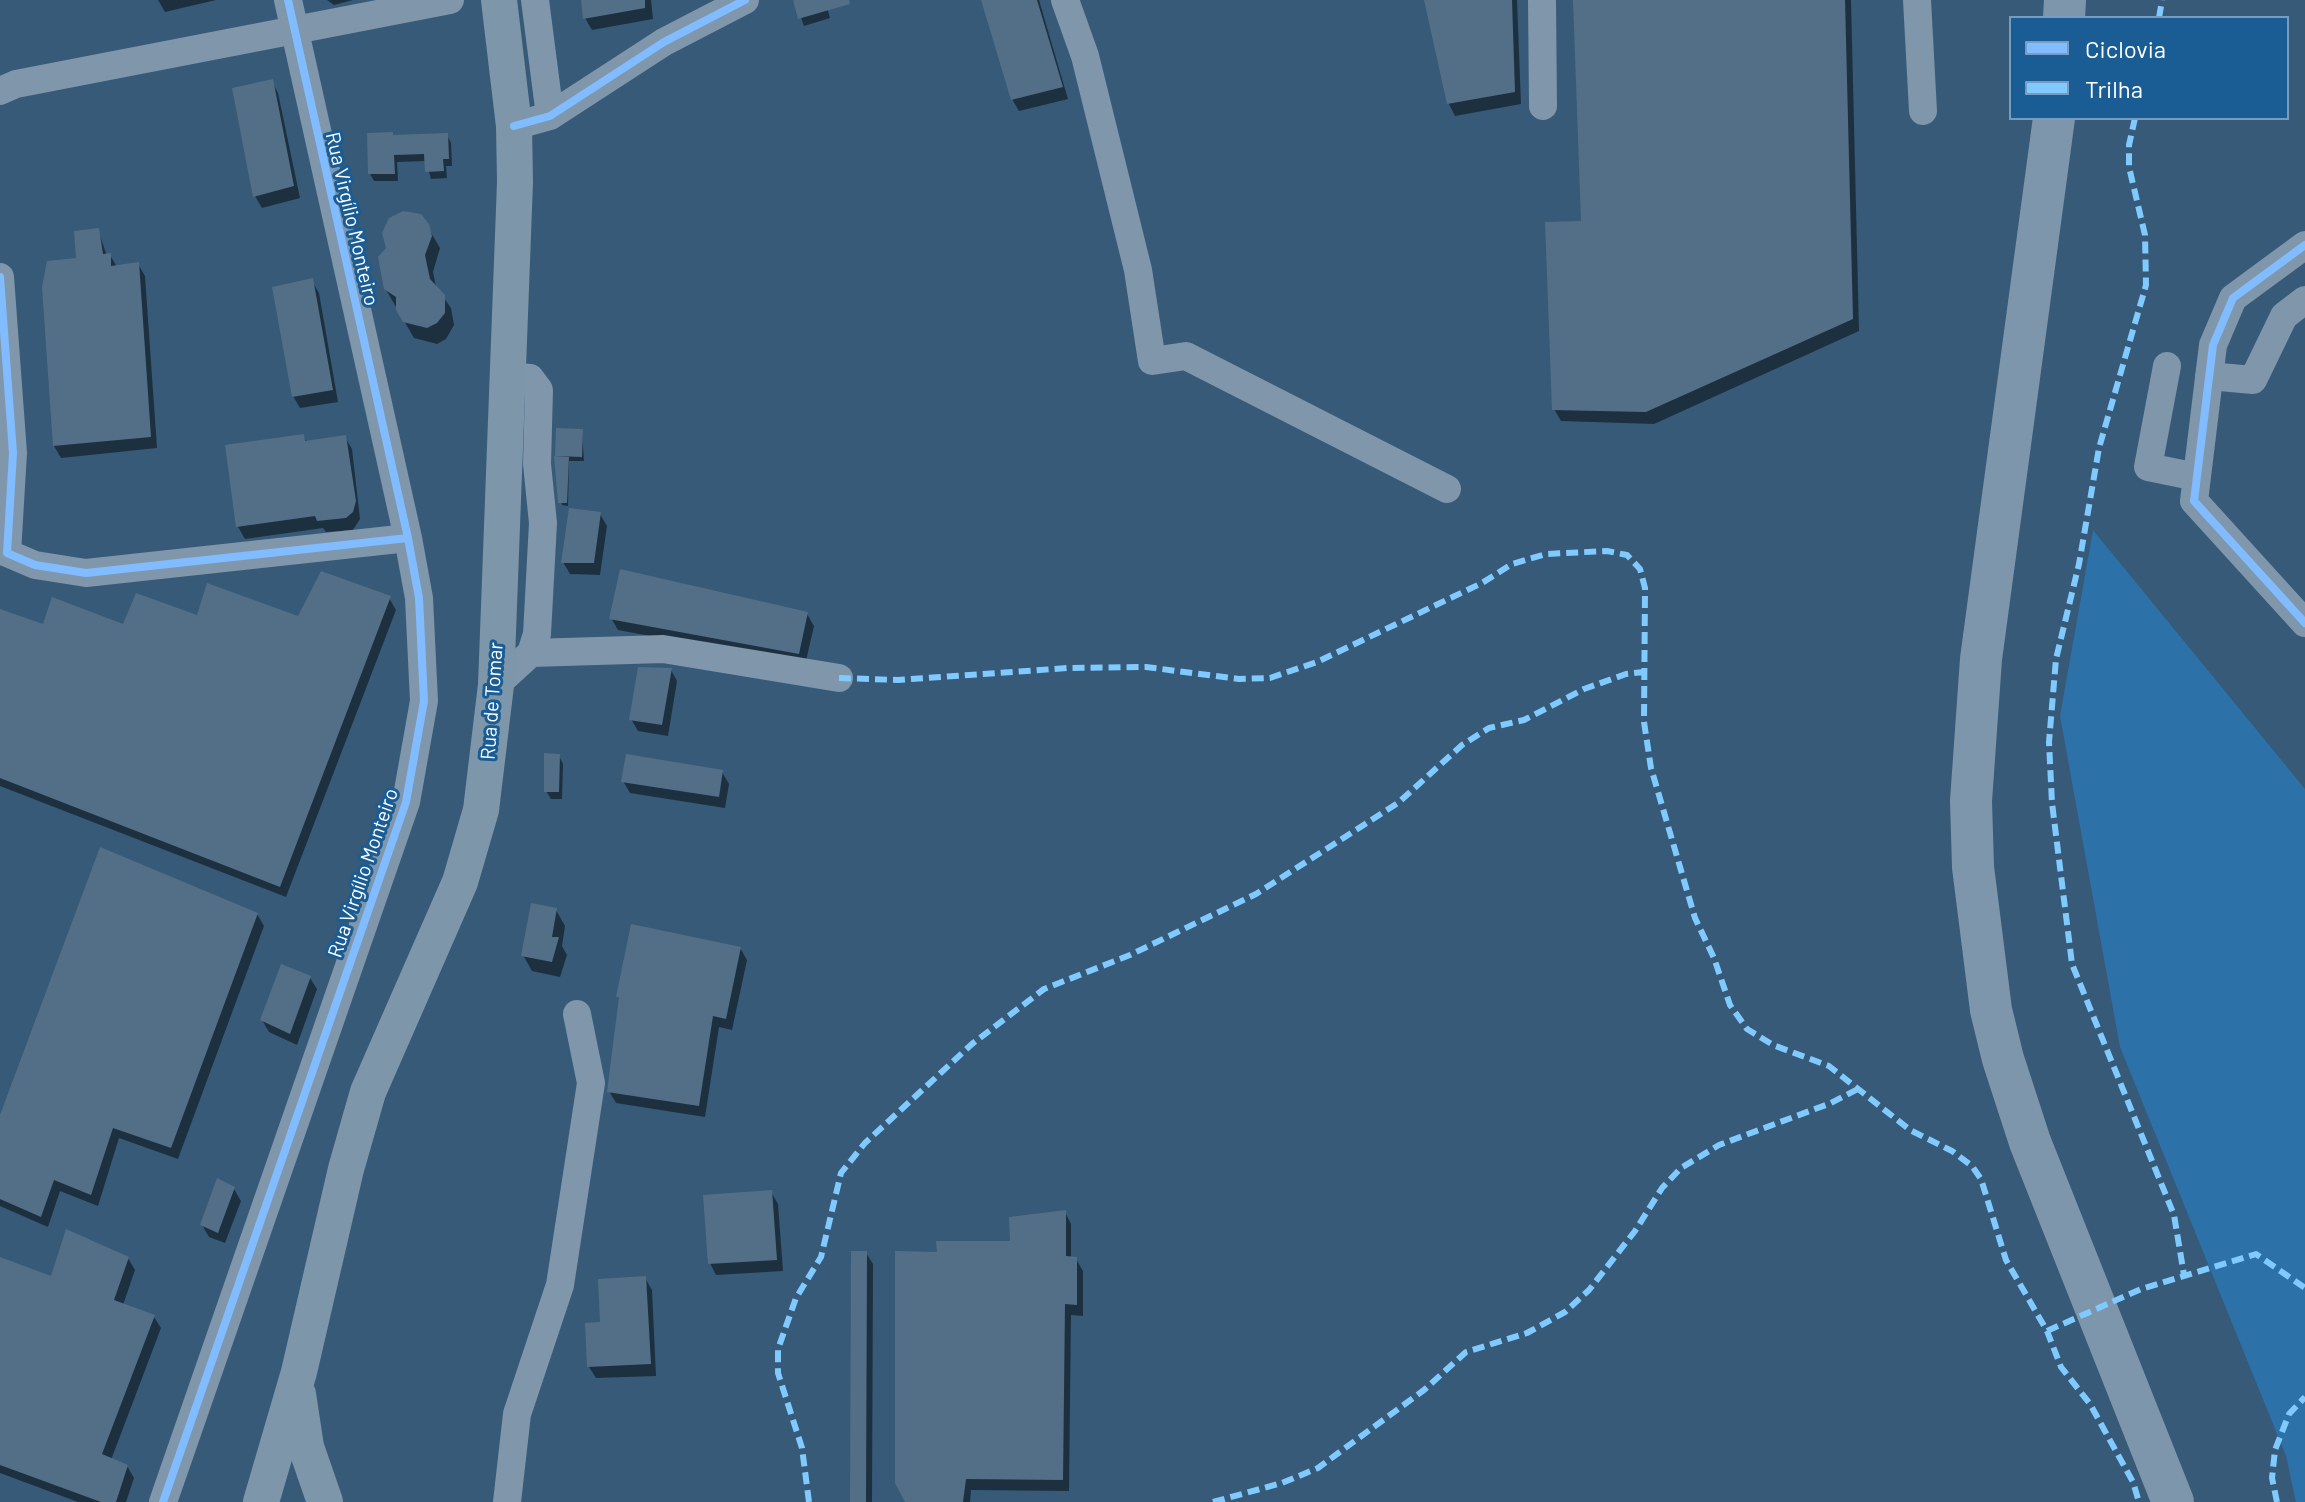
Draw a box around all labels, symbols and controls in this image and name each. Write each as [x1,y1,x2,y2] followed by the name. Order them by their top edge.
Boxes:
[2009,16,2289,120] legend
[2085,34,2166,63] text: Ciclovia
[2085,74,2143,103] text: Trilha
[320,130,384,308] street label: Rua Virgílio Monteiro
[476,641,508,761] street label: Rua de Tomar
[323,785,403,961] street label: Rua Virgílio Monteiro

